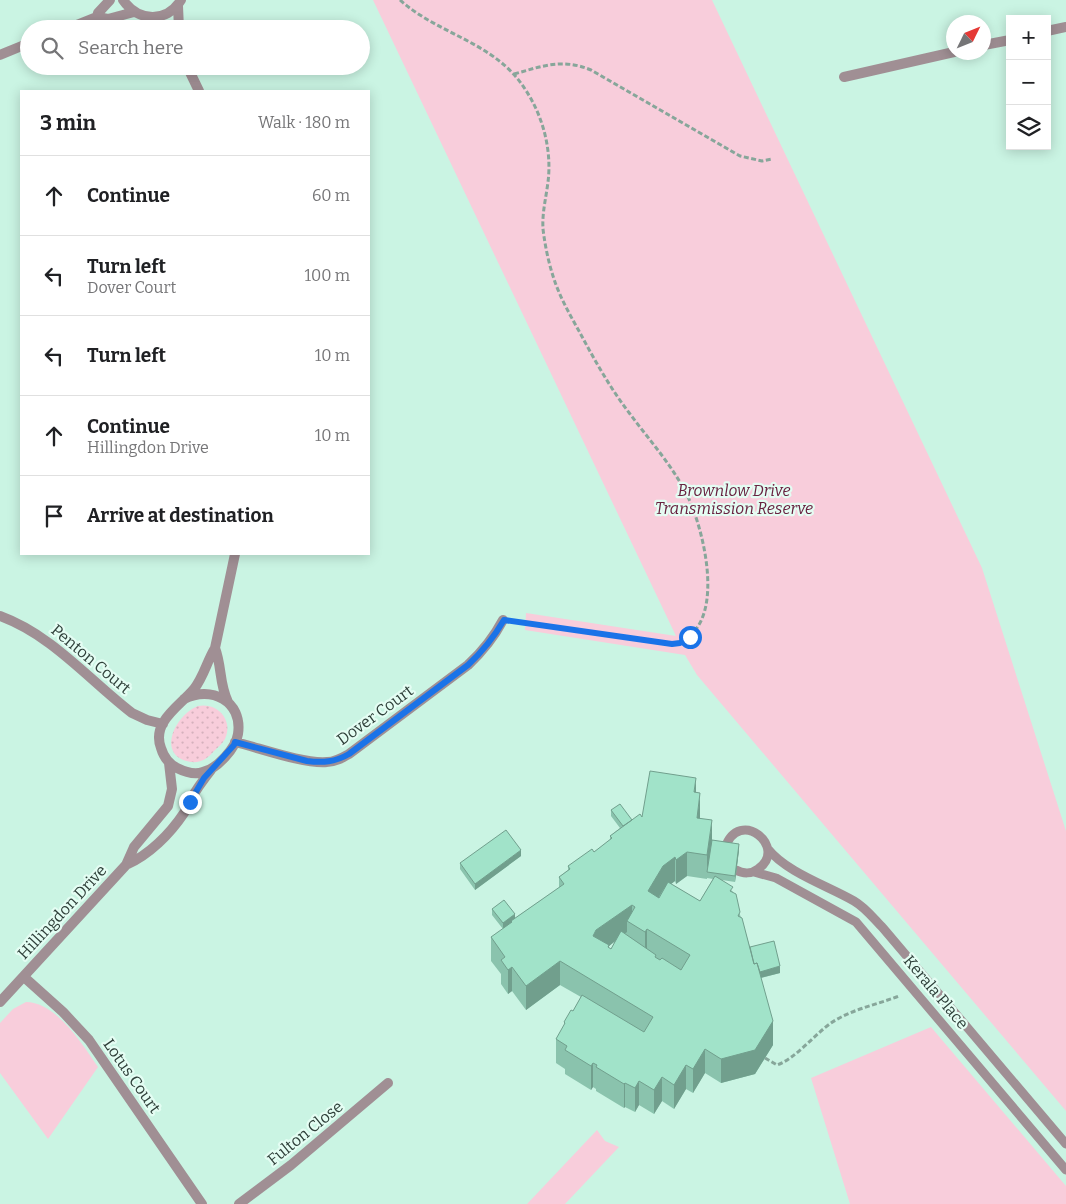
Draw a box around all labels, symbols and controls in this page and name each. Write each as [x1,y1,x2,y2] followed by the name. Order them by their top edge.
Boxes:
[946,15,991,60] north arrow
[1006,15,1051,150] map controls
[1006,15,1051,60] button: +
[20,20,370,75] search box
[38,34,66,62] icon: search
[78,36,183,59] text: Search here
[1006,60,1051,105] button: −
[1006,105,1051,150] button: layers
[40,110,96,136] text: 3 min
[258,113,350,132] text: Walk · 180 m
[40,182,68,210] icon: ahead
[87,184,170,207] text: Continue
[312,186,350,205] text: 60 m
[87,255,166,278] text: Turn left
[40,262,68,290] icon: left
[305,266,350,285] text: 100 m
[87,278,176,297] text: Dover Court
[40,342,68,370] icon: left
[87,344,166,367] text: Turn left
[315,346,350,365] text: 10 m
[87,415,170,438] text: Continue
[40,422,68,450] icon: ahead
[315,426,350,445] text: 10 m
[87,438,209,457] text: Hillingdon Drive
[655,481,813,518] park label: Brownlow Drive Transmission Reserve
[40,502,68,530] icon: arrive
[87,504,274,527] text: Arrive at destination
[47,620,135,698] street label: Penton Court
[679,626,702,649] route start
[333,681,417,749] street label: Dover Court
[179,791,202,814] route end
[14,861,110,963] street label: Hillingdon Drive
[900,951,972,1033] street label: Kerala Place
[99,1035,165,1117] street label: Lotus Court
[263,1097,347,1169] street label: Fulton Close

